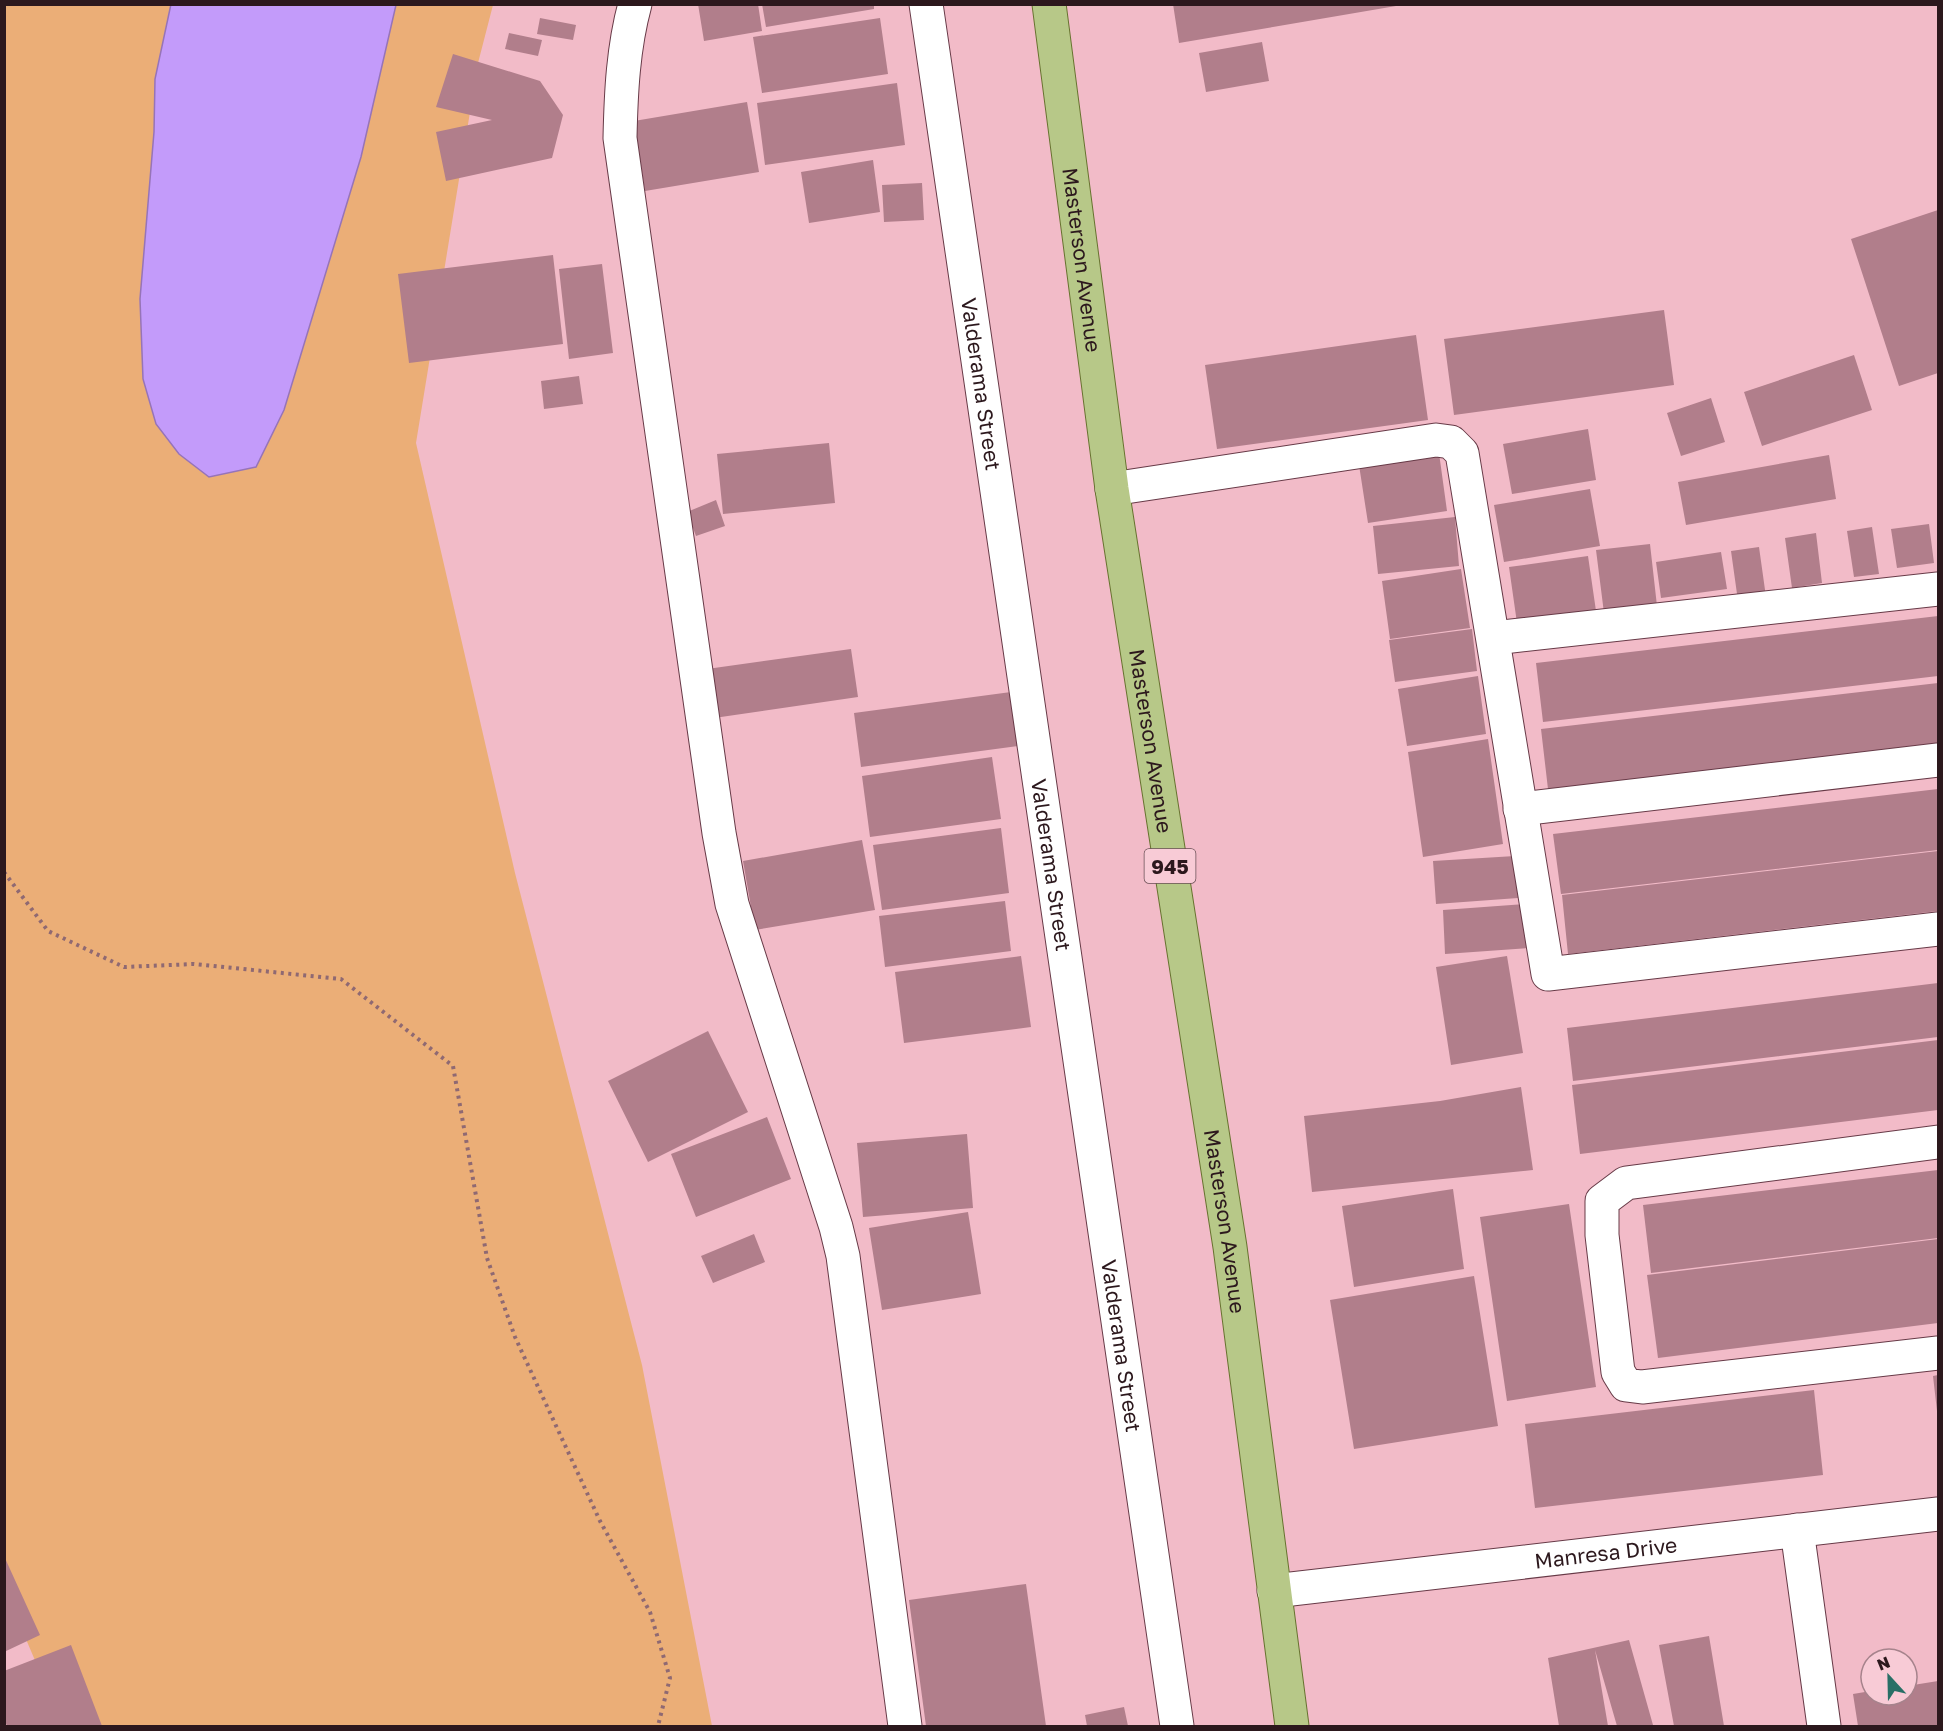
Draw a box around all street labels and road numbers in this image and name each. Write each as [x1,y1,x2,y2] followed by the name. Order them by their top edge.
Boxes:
[1057,166,1107,354] street label: Masterson Avenue
[956,296,1007,472] street label: Valderama Street
[1124,647,1178,835] street label: Masterson Avenue
[1026,777,1077,953] street label: Valderama Street
[1144,849,1196,883] road number: 945
[1199,1127,1251,1315] street label: Masterson Avenue
[1096,1258,1147,1434] street label: Valderama Street
[1533,1531,1678,1574] street label: Manresa Drive

